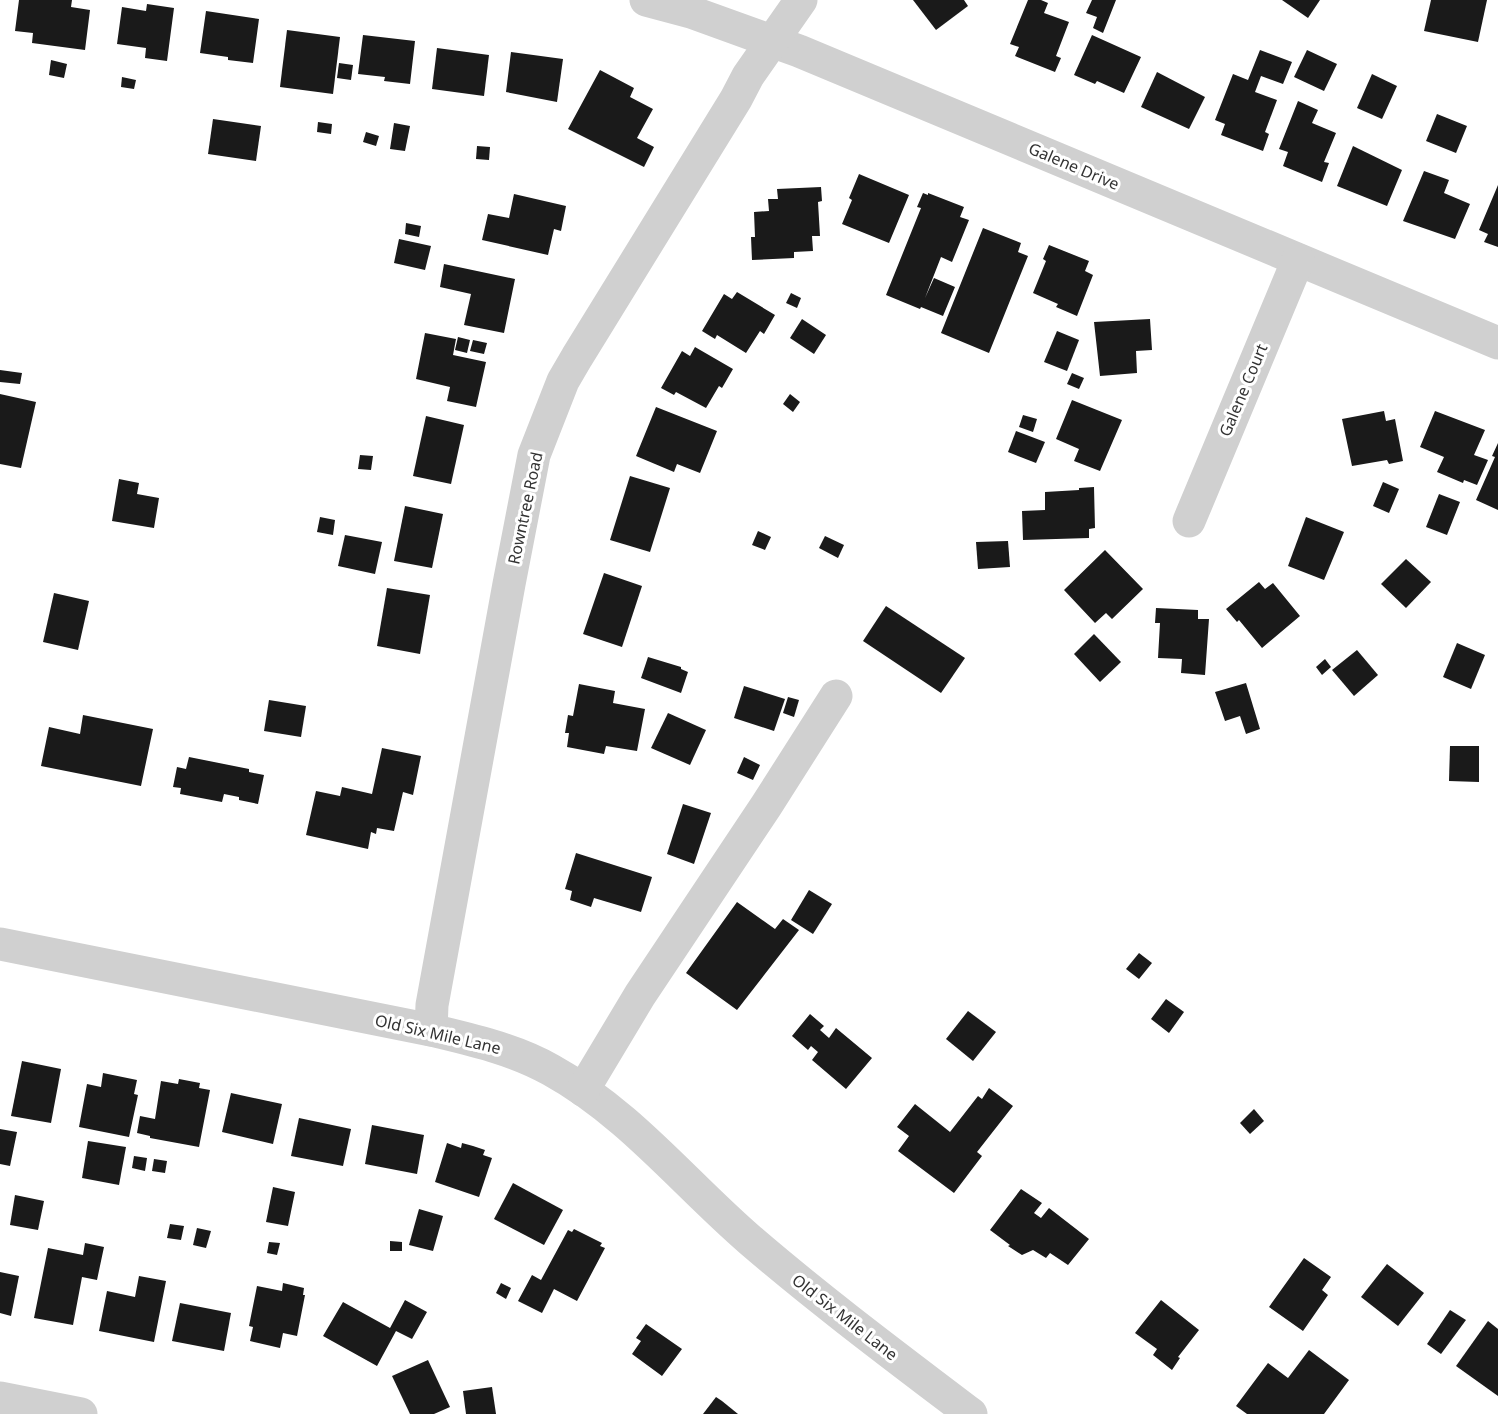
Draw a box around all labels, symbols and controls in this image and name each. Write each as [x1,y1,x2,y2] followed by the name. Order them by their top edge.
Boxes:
[1025,137,1123,195] street label: Galene Drive
[1214,340,1273,440] street label: Galene Court
[502,450,548,566] street label: Rowntree Road
[373,1009,503,1059] street label: Old Six Mile Lane
[788,1269,902,1365] street label: Old Six Mile Lane

